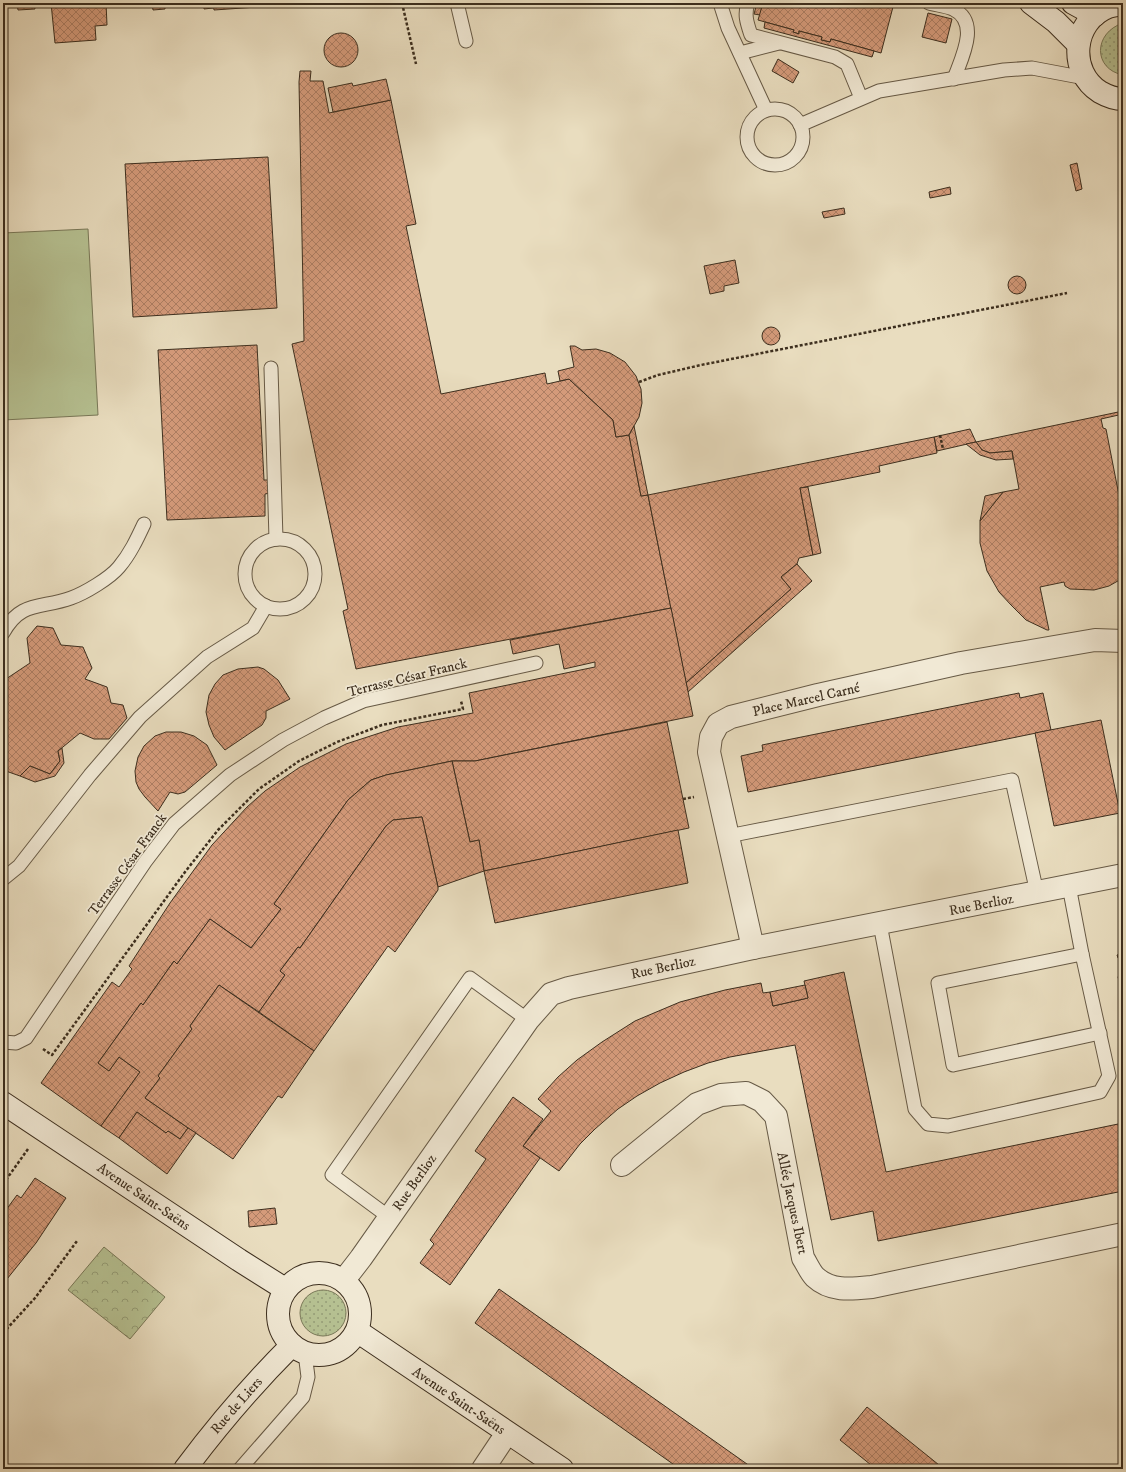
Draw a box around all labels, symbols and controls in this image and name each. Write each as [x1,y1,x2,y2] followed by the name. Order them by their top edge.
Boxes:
[346,654,469,702] street label: Terrasse César Franck
[751,679,862,721] street label: Place Marcel Carné
[84,810,171,920] street label: Terrasse César Franck
[947,890,1015,920] street label: Rue Berlioz
[629,952,697,984] street label: Rue Berlioz
[772,1150,812,1257] street label: Allée Jacques Ibert
[389,1151,441,1215] street label: Rue Berlioz
[93,1159,194,1235] street label: Avenue Saint-Saëns
[408,1363,509,1439] street label: Avenue Saint-Saëns
[207,1373,267,1438] street label: Rue de Liers

